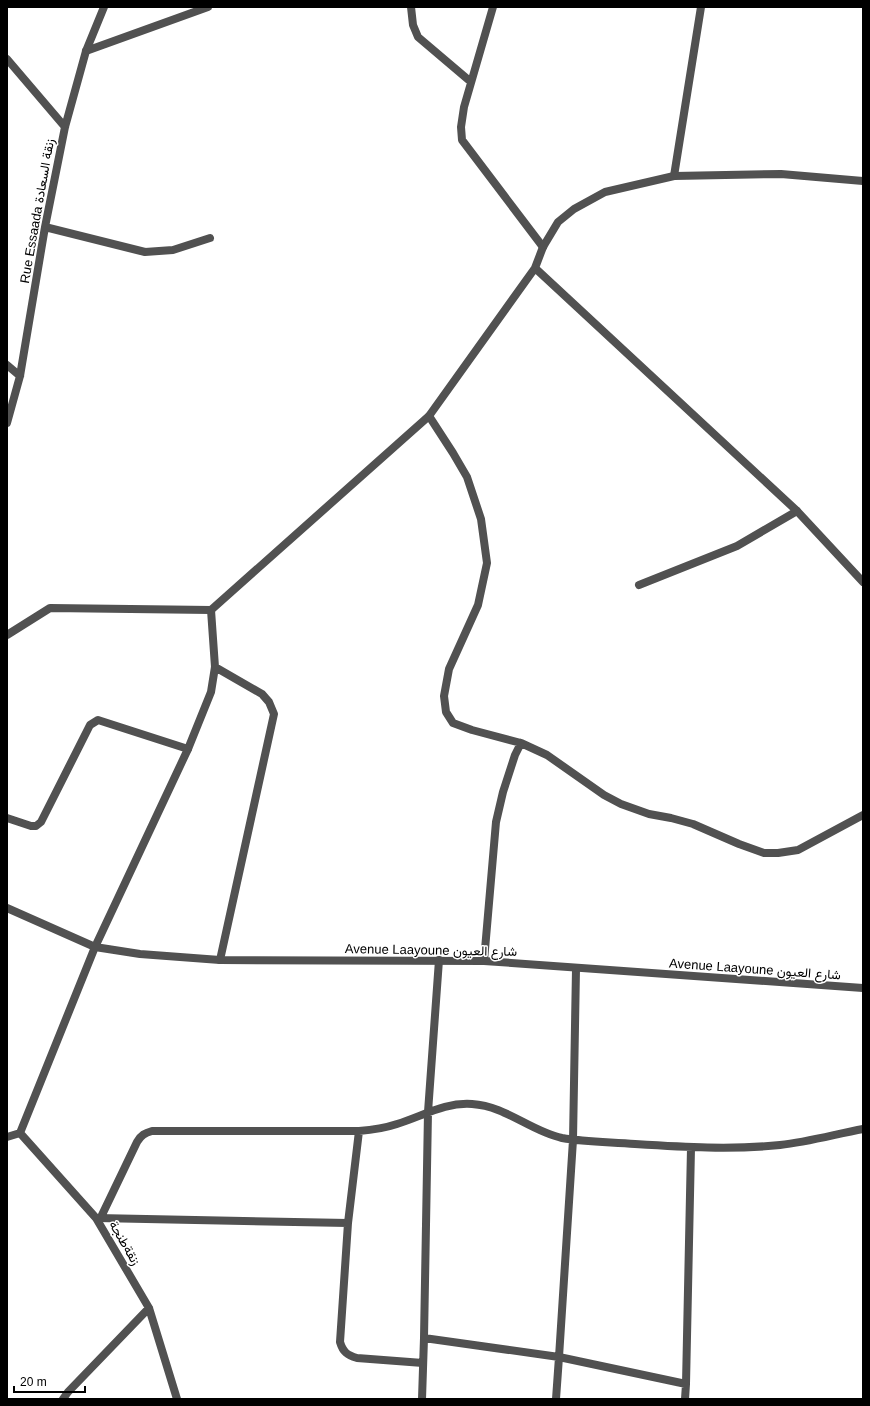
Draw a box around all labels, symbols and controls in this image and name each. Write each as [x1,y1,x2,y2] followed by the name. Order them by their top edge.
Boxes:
[17,137,58,285] street label: Rue Essaada زنقة السعادة
[345,941,517,961] street label: Avenue Laayoune شارع العيون
[668,956,841,984] street label: Avenue Laayoune شارع العيون
[105,1218,144,1268] street label: زنقةطنجة
[14,1368,85,1394] scale bar
[20,1375,47,1389] text: 20 m

